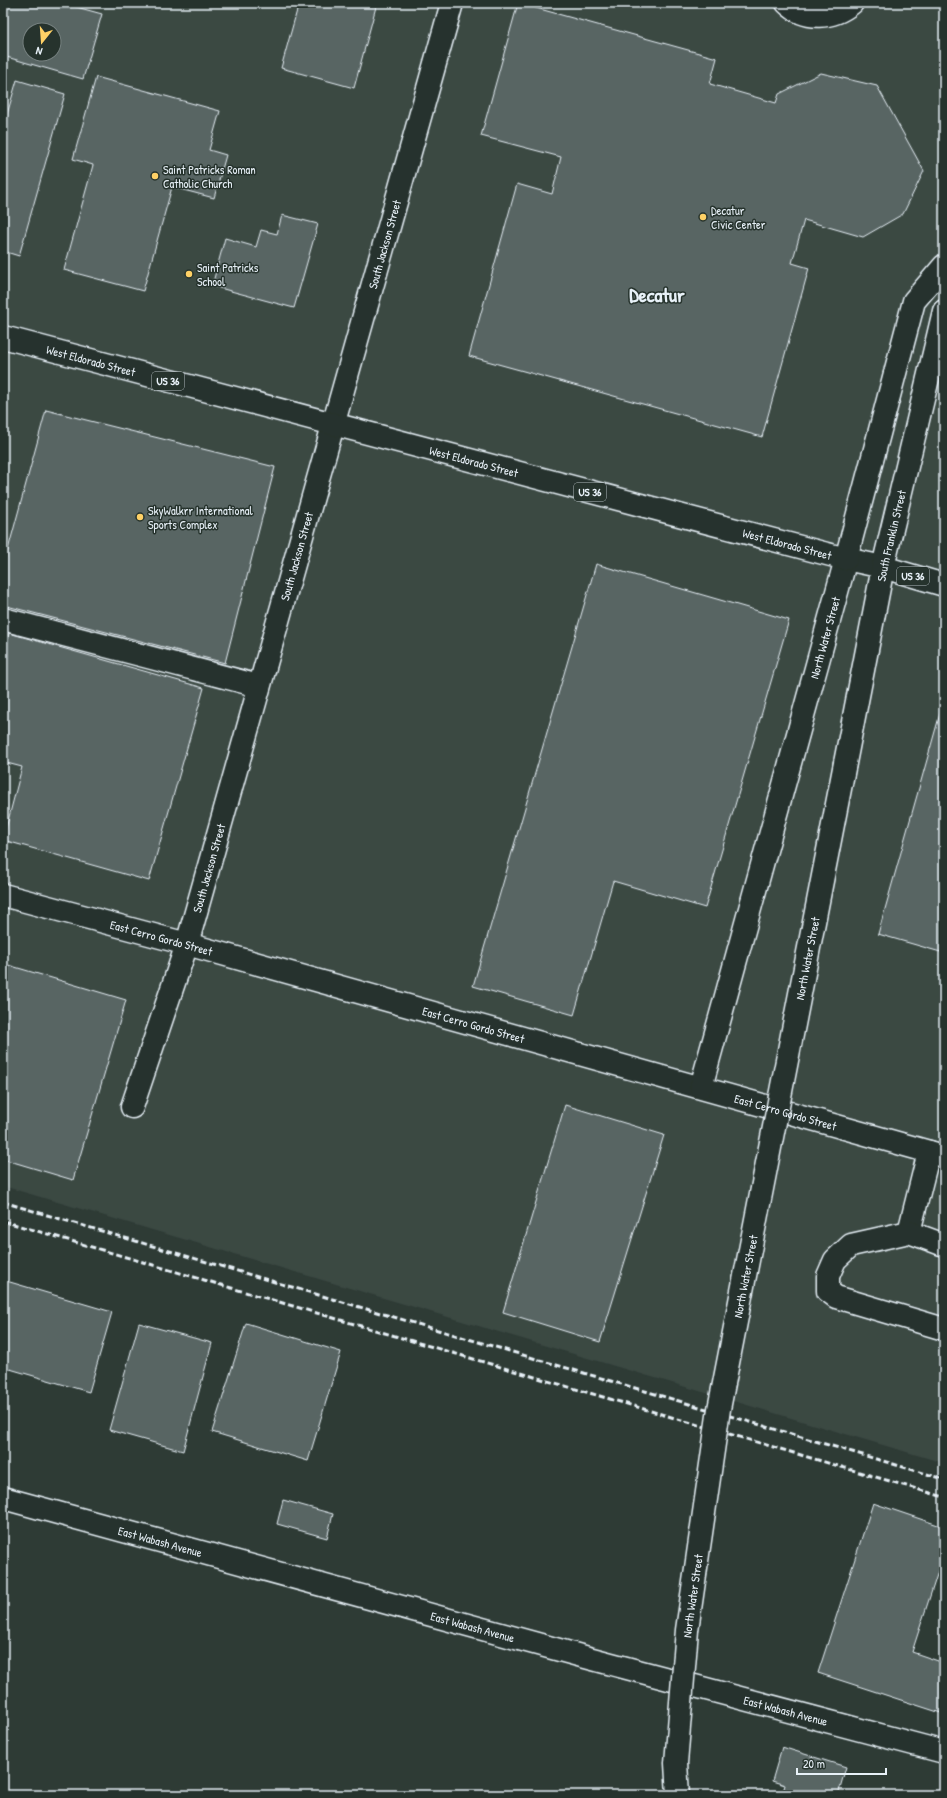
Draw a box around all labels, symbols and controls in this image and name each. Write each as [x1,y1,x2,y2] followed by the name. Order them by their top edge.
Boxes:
[22,22,62,62] north arrow
[34,44,44,59] text: N
[163,161,256,192] place label: Saint Patricks Roman Catholic Church
[150,171,160,181] marker: Saint Patricks Roman Catholic Church
[363,197,405,291] street label: South Jackson Street
[711,202,766,233] place label: Decatur Civic Center
[698,212,708,222] marker: Decatur Civic Center
[197,259,259,290] place label: Saint Patricks School
[184,269,194,279] marker: Saint Patricks School
[629,281,685,308] district label: Decatur
[45,340,138,380] street label: West Eldorado Street
[152,372,184,390] road number: US 36
[428,441,521,481] street label: West Eldorado Street
[574,483,606,501] road number: US 36
[872,487,910,583] street label: South Franklin Street
[148,502,254,533] place label: SkyWalkrr International Sports Complex
[276,509,317,603] street label: South Jackson Street
[135,512,145,522] marker: SkyWalkrr International Sports Complex
[741,524,834,564] street label: West Eldorado Street
[897,567,929,585] road number: US 36
[805,594,844,681] street label: North Water Street
[188,821,229,914] street label: South Jackson Street
[108,915,215,959] street label: East Cerro Gordo Street
[790,915,823,1001] street label: North Water Street
[421,1002,527,1047] street label: East Cerro Gordo Street
[733,1089,839,1134] street label: East Cerro Gordo Street
[728,1233,761,1319] street label: North Water Street
[116,1521,204,1561] street label: East Wabash Avenue
[678,1552,707,1638] street label: North Water Street
[429,1607,517,1646] street label: East Wabash Avenue
[742,1691,830,1729] street label: East Wabash Avenue
[797,1750,886,1776] scale bar
[803,1755,825,1772] text: 20 m

